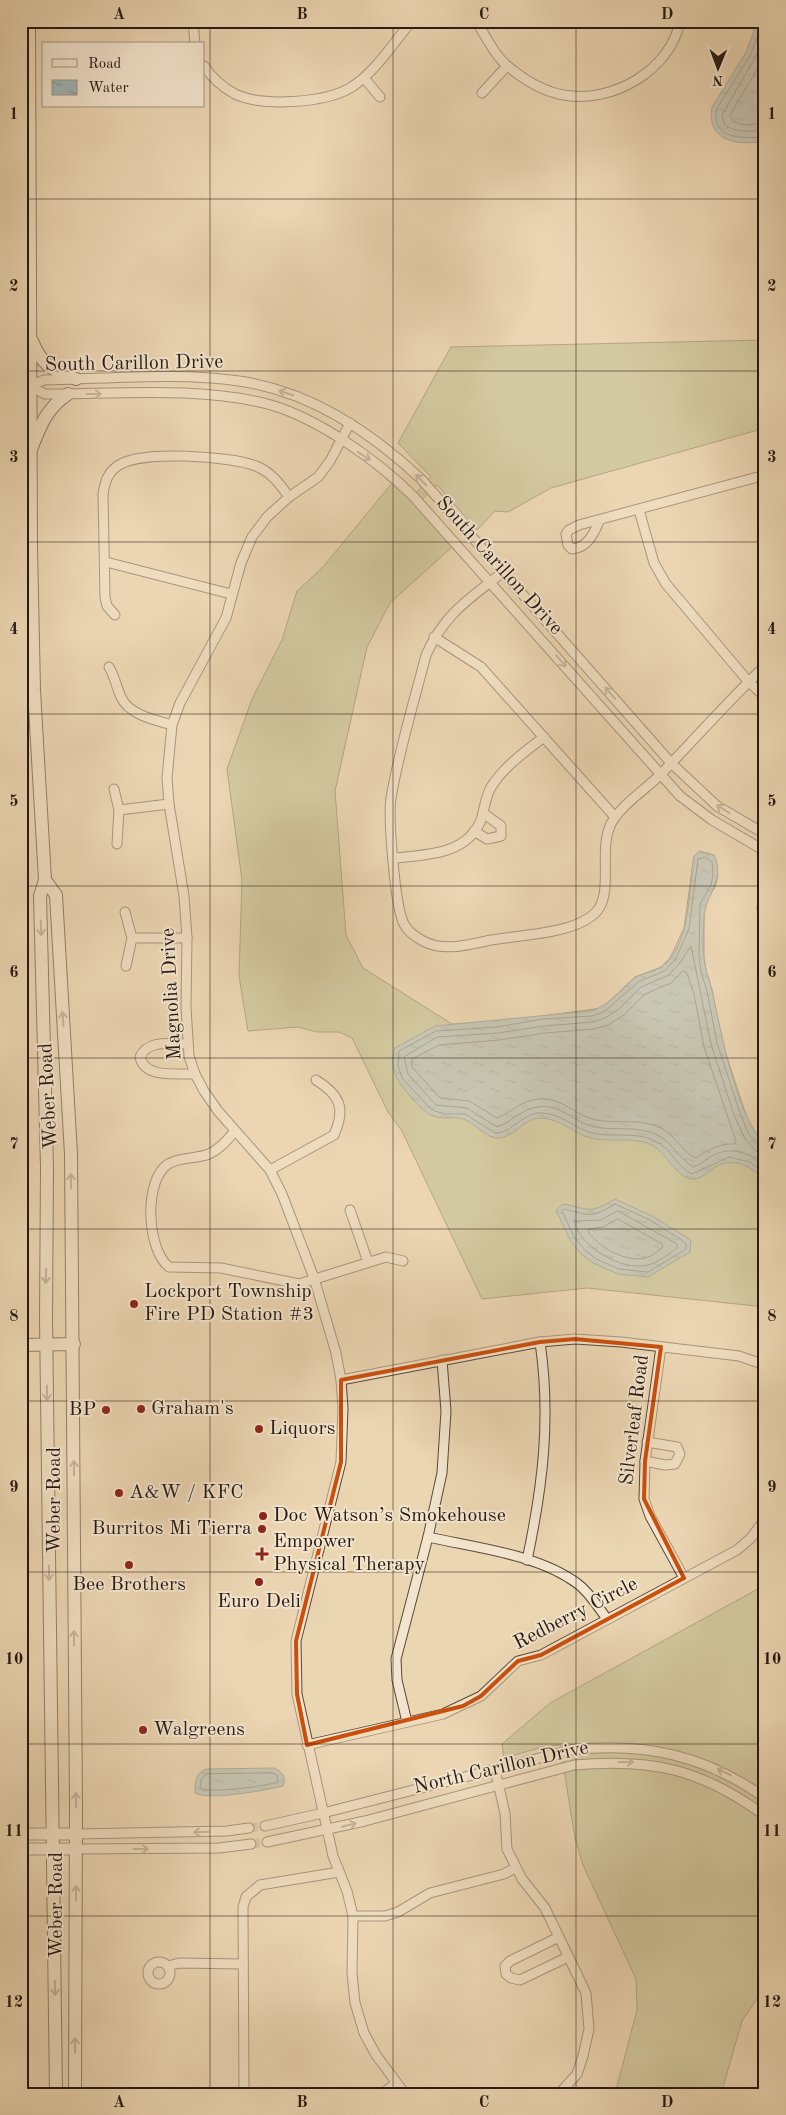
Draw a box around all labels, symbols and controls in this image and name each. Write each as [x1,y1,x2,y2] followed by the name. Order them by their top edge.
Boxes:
[113,7,125,23] text: A
[296,7,308,23] text: B
[479,7,489,23] text: C
[661,7,673,23] text: D
[42,42,205,108] legend
[694,42,744,92] north arrow
[88,57,122,72] text: Road
[712,73,723,87] text: N
[88,81,129,96] text: Water
[9,107,19,123] text: 1
[767,107,777,123] text: 1
[9,279,19,295] text: 2
[767,279,777,295] text: 2
[45,352,223,376] street label: South Carillon Drive
[278,387,294,397] one-way arrow
[85,389,101,399] one-way arrow
[9,450,19,466] text: 3
[767,450,777,466] text: 3
[357,451,371,461] one-way arrow
[415,473,427,486] one-way arrow
[432,493,566,639] street label: South Carillon Drive
[9,622,19,638] text: 4
[767,622,777,638] text: 4
[555,655,567,668] one-way arrow
[604,687,615,700] one-way arrow
[9,794,19,810] text: 5
[767,794,777,810] text: 5
[716,804,730,814] one-way arrow
[36,919,46,935] one-way arrow
[159,927,185,1061] street label: Magnolia Drive
[9,965,19,981] text: 6
[767,965,777,981] text: 6
[58,1011,67,1027] one-way arrow
[36,1042,62,1150] street label: Weber Road
[9,1137,19,1153] text: 7
[767,1137,777,1153] text: 7
[67,1173,76,1189] one-way arrow
[41,1267,51,1283] one-way arrow
[144,1282,314,1325] place label: Lockport Township Fire PD Station #3
[128,1298,140,1310] marker: Lockport Township Fire PD Station #3
[9,1309,19,1325] text: 8
[767,1309,777,1325] text: 8
[617,1354,653,1486] street label: Silverleaf Road
[42,1385,52,1401] one-way arrow
[151,1399,234,1419] place label: Graham's
[69,1400,96,1420] place label: BP
[135,1403,147,1415] marker: Graham's
[100,1404,112,1416] marker: BP
[269,1419,335,1439] place label: Liquors
[253,1423,265,1435] marker: Liquors
[45,1447,65,1553] street label: Weber Road
[69,1461,79,1477] one-way arrow
[9,1480,19,1496] text: 9
[767,1480,777,1496] text: 9
[129,1483,244,1503] place label: A&W / KFC
[113,1487,125,1499] marker: A&W / KFC
[273,1506,506,1526] place label: Doc Watson’s Smokehouse
[257,1510,269,1522] marker: Doc Watson’s Smokehouse
[92,1519,252,1539] place label: Burritos Mi Tierra
[256,1523,268,1535] marker: Burritos Mi Tierra
[273,1532,426,1575] place label: Empower Physical Therapy
[255,1547,269,1561] marker: Empower Physical Therapy
[123,1559,135,1571] marker: Bee Brothers
[44,1565,54,1581] one-way arrow
[511,1574,641,1654] street label: Redberry Circle
[72,1575,186,1595] place label: Bee Brothers
[253,1576,265,1588] marker: Euro Deli
[217,1592,301,1612] place label: Euro Deli
[69,1630,78,1646] one-way arrow
[5,1652,23,1668] text: 10
[763,1652,781,1668] text: 10
[153,1720,245,1740] place label: Walgreens
[137,1724,149,1736] marker: Walgreens
[412,1738,590,1798] street label: North Carillon Drive
[618,1757,634,1767] one-way arrow
[716,1767,731,1777] one-way arrow
[71,1793,81,1809] one-way arrow
[341,1820,357,1829] one-way arrow
[5,1824,23,1840] text: 11
[763,1824,781,1840] text: 11
[193,1827,209,1837] one-way arrow
[132,1844,148,1854] one-way arrow
[47,1852,67,1958] street label: Weber Road
[71,1885,81,1902] one-way arrow
[50,1980,60,1996] one-way arrow
[5,1995,23,2011] text: 12
[763,1995,781,2011] text: 12
[70,2037,80,2054] one-way arrow
[113,2095,125,2111] text: A
[296,2095,308,2111] text: B
[479,2095,489,2111] text: C
[661,2095,673,2111] text: D

